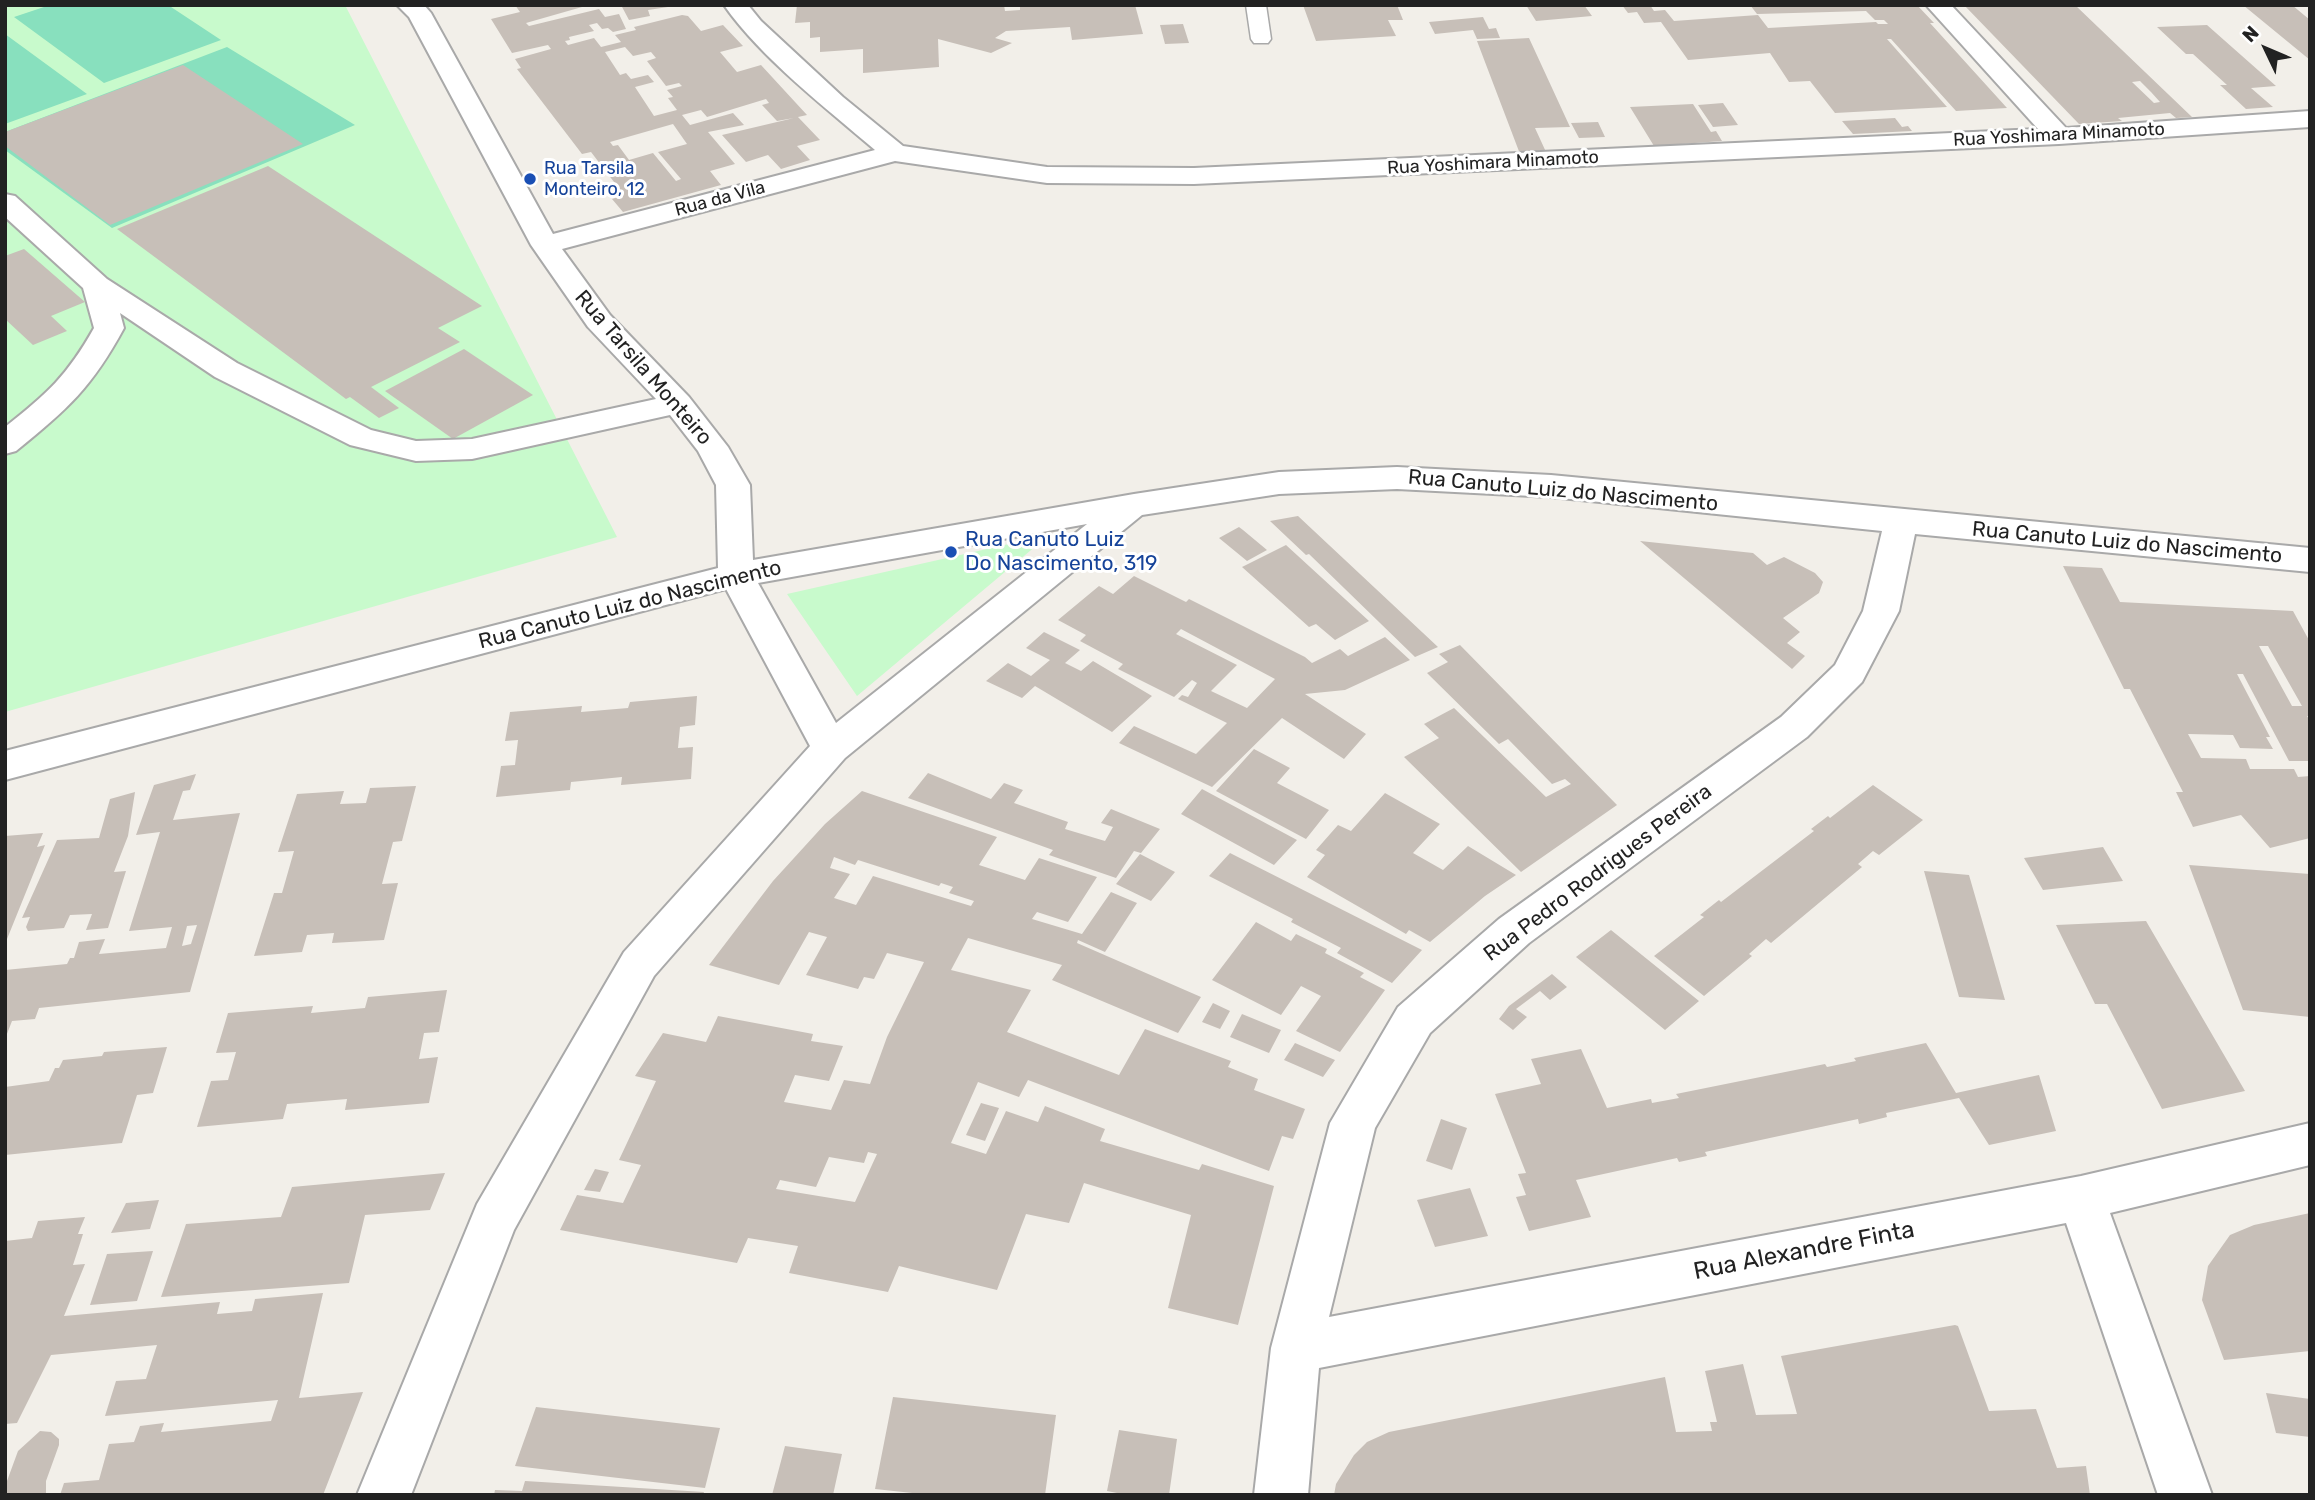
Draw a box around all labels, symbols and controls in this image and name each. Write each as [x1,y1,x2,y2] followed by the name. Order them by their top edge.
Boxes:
[2231,14,2301,84] north arrow
[2238,21,2264,47] text: N
[1953,119,2165,151] street label: Rua Yoshimara Minamoto
[1387,147,1599,179] street label: Rua Yoshimara Minamoto
[544,158,645,200] place label: Rua Tarsila Monteiro, 12
[522,171,538,187] marker: Rua Tarsila Monteiro, 12
[673,177,767,221] street label: Rua da Vila
[569,285,717,451] street label: Rua Tarsila Monteiro
[1407,465,1719,517] street label: Rua Canuto Luiz do Nascimento
[1971,517,2283,569] street label: Rua Canuto Luiz do Nascimento
[965,527,1157,577] place label: Rua Canuto Luiz Do Nascimento, 319
[943,544,959,560] marker: Rua Canuto Luiz Do Nascimento, 319
[476,555,784,655] street label: Rua Canuto Luiz do Nascimento
[1479,779,1717,967] street label: Rua Pedro Rodrigues Pereira
[1691,1215,1917,1287] street label: Rua Alexandre Finta

